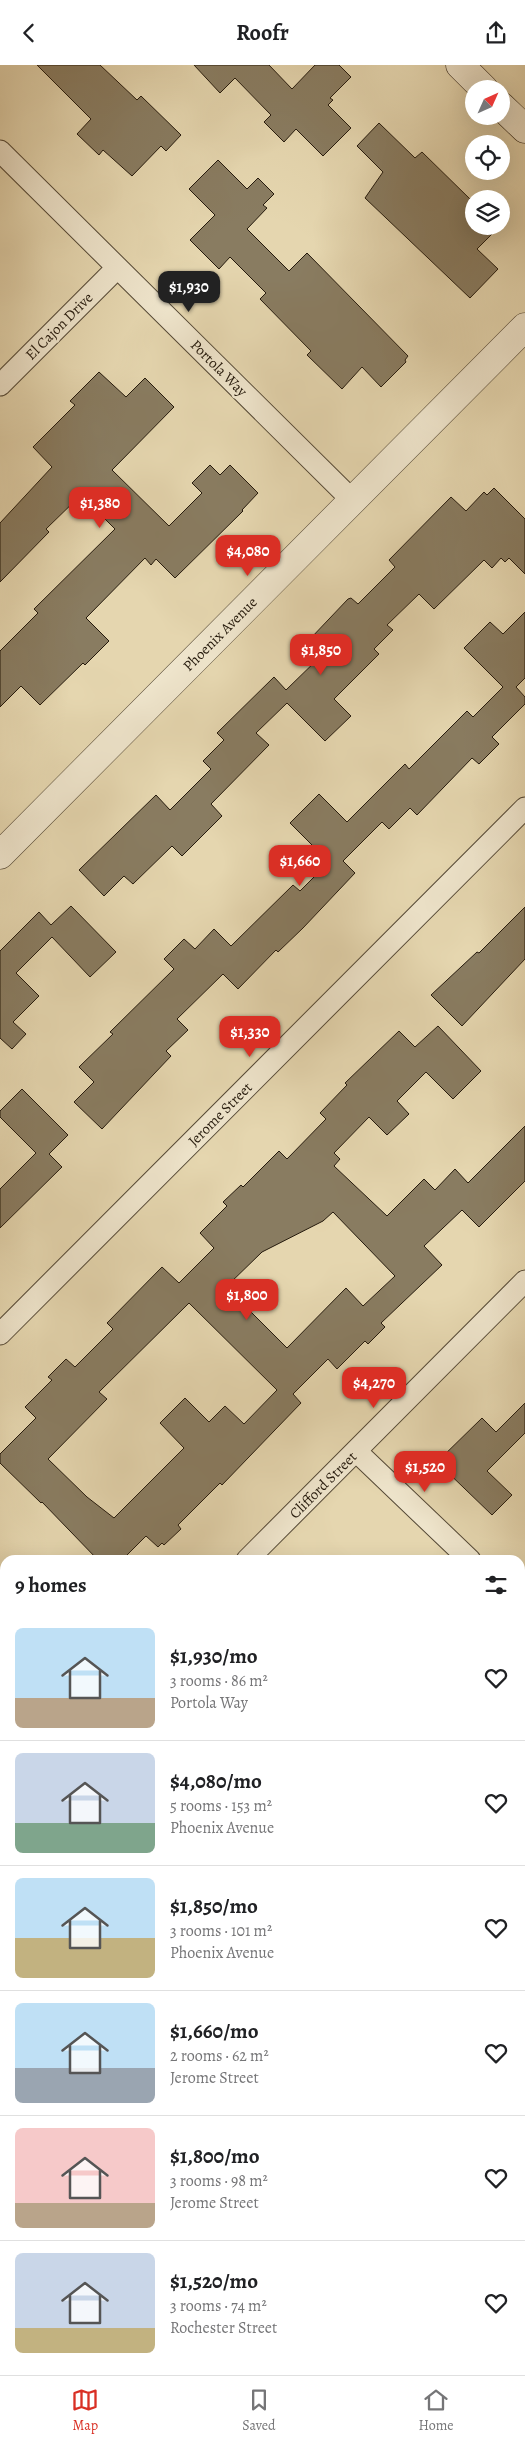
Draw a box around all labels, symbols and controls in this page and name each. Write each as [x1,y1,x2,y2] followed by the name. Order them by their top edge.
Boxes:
[236,18,289,48] text: Roofr
[15,19,43,47] icon: back
[482,19,510,47] icon: share
[465,80,510,125] north arrow
[465,80,510,235] map controls
[465,135,510,180] button: locate
[465,190,510,235] button: layers
[148,271,230,313] pin: $1,930
[169,276,209,298] text: $1,930
[21,288,97,364] street label: El Cajon Drive
[186,335,252,401] street label: Portola Way
[59,487,141,529] pin: $1,380
[80,492,120,514] text: $1,380
[207,535,289,577] pin: $4,080
[226,540,270,562] text: $4,080
[178,592,262,676] street label: Phoenix Avenue
[280,633,362,676] pin: $1,850
[301,639,341,661] text: $1,850
[259,845,341,887] pin: $1,660
[280,850,320,872] text: $1,660
[209,1015,291,1058] pin: $1,330
[230,1021,270,1043] text: $1,330
[184,1078,256,1150] street label: Jerome Street
[206,1279,288,1321] pin: $1,800
[226,1284,268,1306] text: $1,800
[333,1367,415,1409] pin: $4,270
[353,1372,395,1394] text: $4,270
[285,1447,361,1523] street label: Clifford Street
[384,1451,466,1493] pin: $1,520
[405,1456,445,1478] text: $1,520
[15,1571,86,1599] text: 9 homes
[482,1571,510,1599] icon: filters
[170,1642,258,1670] text: $1,930/mo
[55,1648,115,1708] icon: home
[482,1664,510,1692] icon: heart
[170,1670,268,1692] text: 3 rooms · 86 m²
[170,1692,248,1714] text: Portola Way
[170,1767,262,1795] text: $4,080/mo
[55,1773,115,1833] icon: home
[482,1789,510,1817] icon: heart
[170,1795,272,1817] text: 5 rooms · 153 m²
[170,1817,274,1839] text: Phoenix Avenue
[170,1892,258,1920] text: $1,850/mo
[55,1898,115,1958] icon: home
[482,1914,510,1942] icon: heart
[170,1920,272,1942] text: 3 rooms · 101 m²
[170,1942,274,1964] text: Phoenix Avenue
[170,2017,258,2045] text: $1,660/mo
[55,2023,115,2083] icon: home
[482,2039,510,2067] icon: heart
[170,2045,269,2067] text: 2 rooms · 62 m²
[170,2067,259,2089] text: Jerome Street
[170,2142,260,2170] text: $1,800/mo
[55,2148,115,2208] icon: home
[482,2164,510,2192] icon: heart
[170,2170,268,2192] text: 3 rooms · 98 m²
[170,2192,259,2214] text: Jerome Street
[170,2267,258,2295] text: $1,520/mo
[55,2273,115,2333] icon: home
[482,2289,510,2317] icon: heart
[170,2295,267,2317] text: 3 rooms · 74 m²
[170,2317,277,2339] text: Rochester Street
[71,2386,99,2435] tab: Map
[242,2386,276,2435] tab: Saved
[418,2386,454,2435] tab: Home

